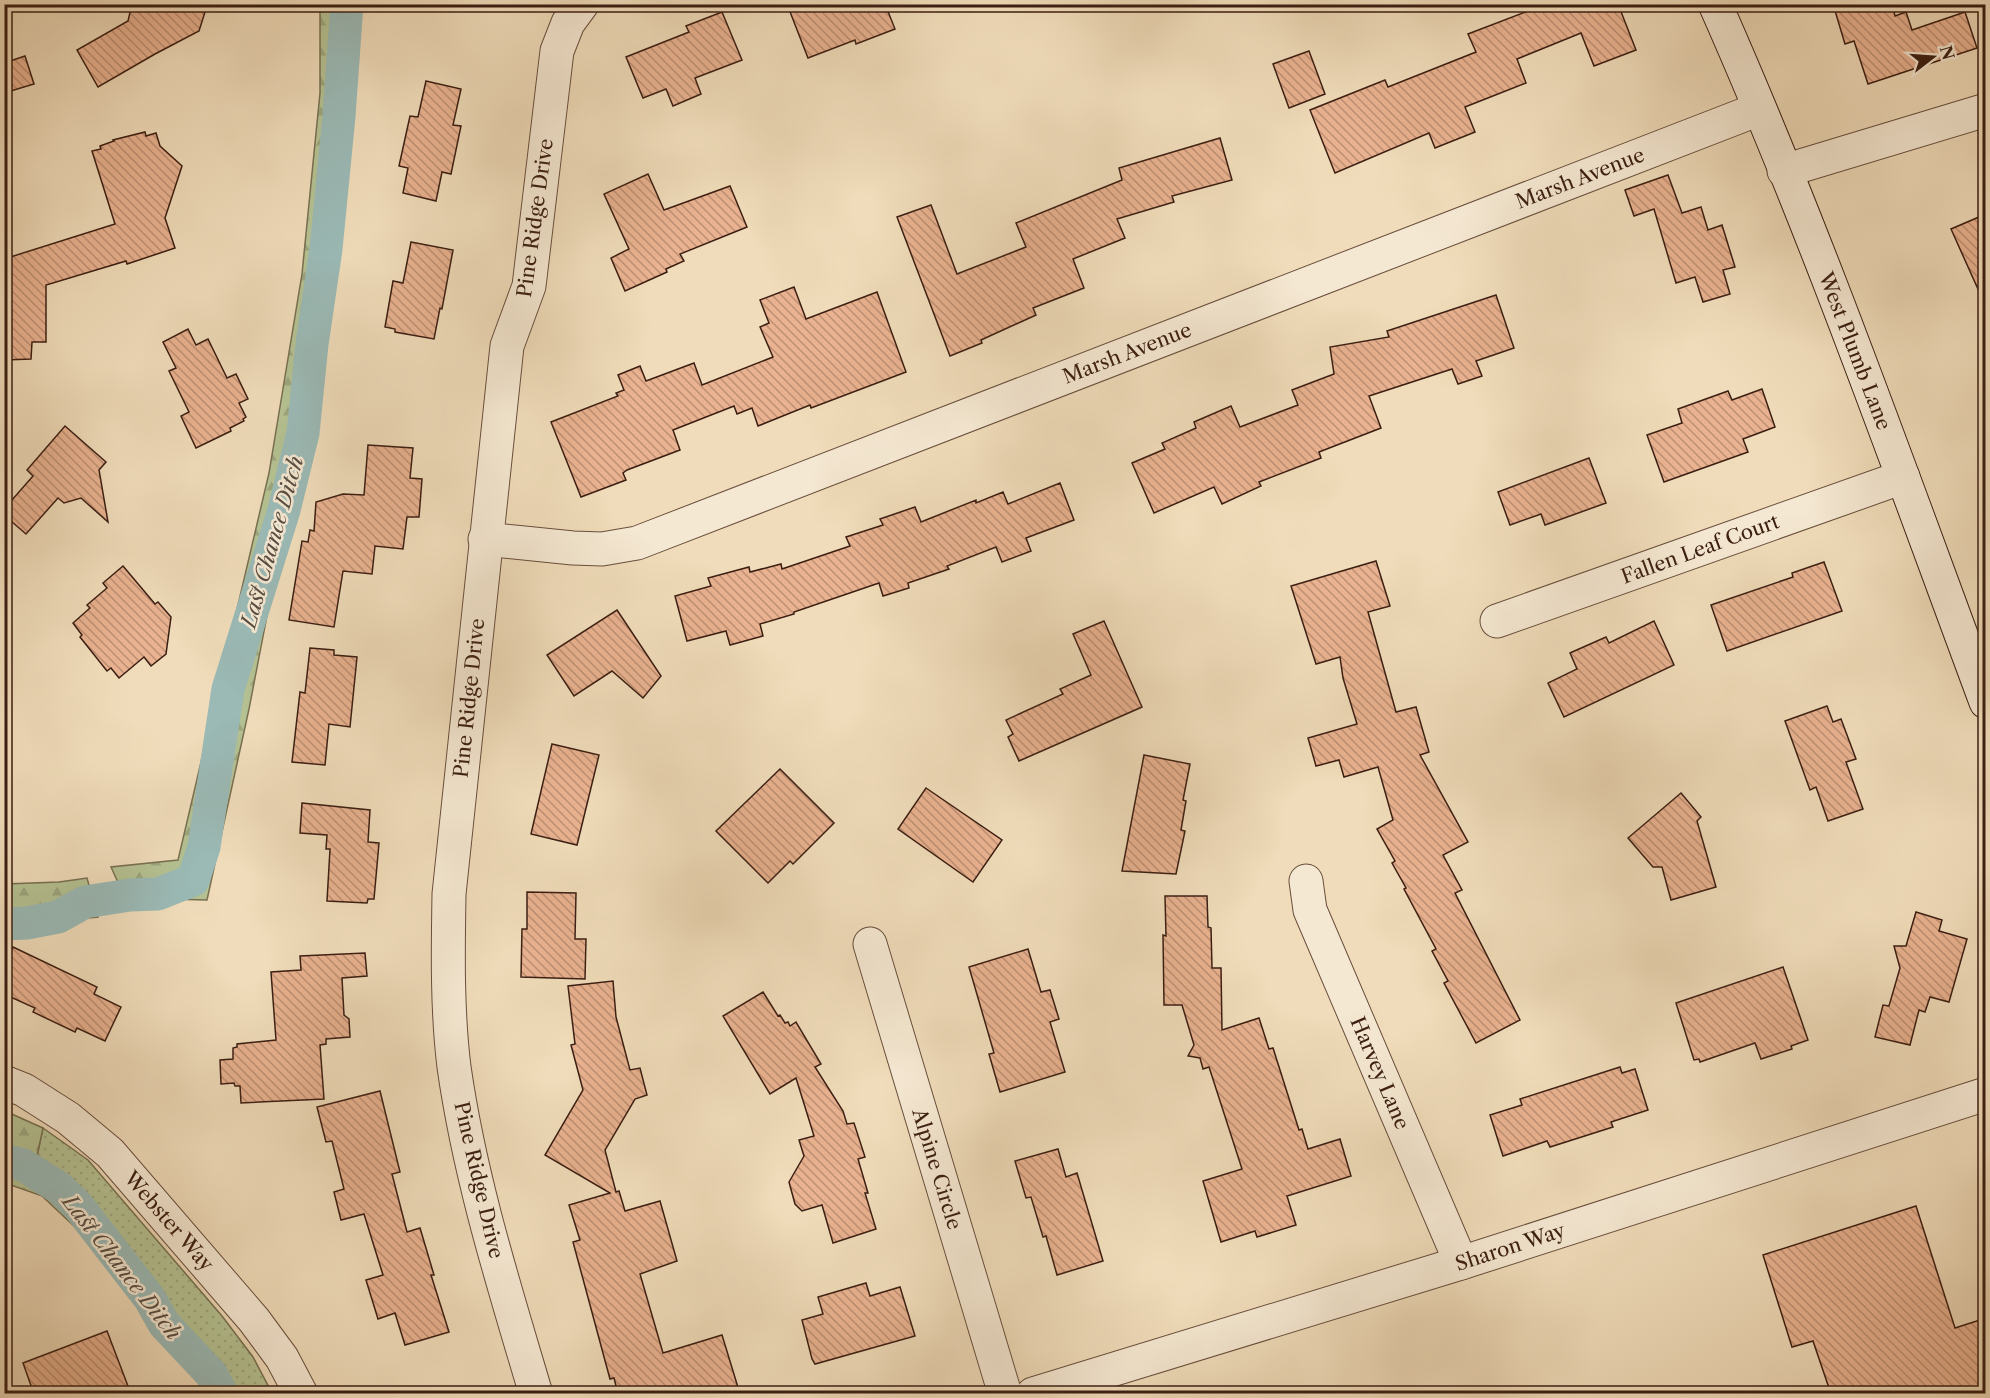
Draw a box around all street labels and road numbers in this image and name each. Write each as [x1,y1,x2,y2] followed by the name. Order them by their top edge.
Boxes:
[512,137,558,299] street label: Pine Ridge Drive
[1512,142,1648,214] street label: Marsh Avenue
[1813,268,1896,433] street label: West Plumb Lane
[1059,317,1195,389] street label: Marsh Avenue
[1618,509,1782,589] street label: Fallen Leaf Court
[449,617,489,779] street label: Pine Ridge Drive
[1345,1013,1415,1133] street label: Harvey Lane
[449,1099,509,1261] street label: Pine Ridge Drive
[907,1105,967,1233] street label: Alpine Circle
[119,1165,219,1276] street label: Webster Way
[1452,1218,1569,1276] street label: Sharon Way

